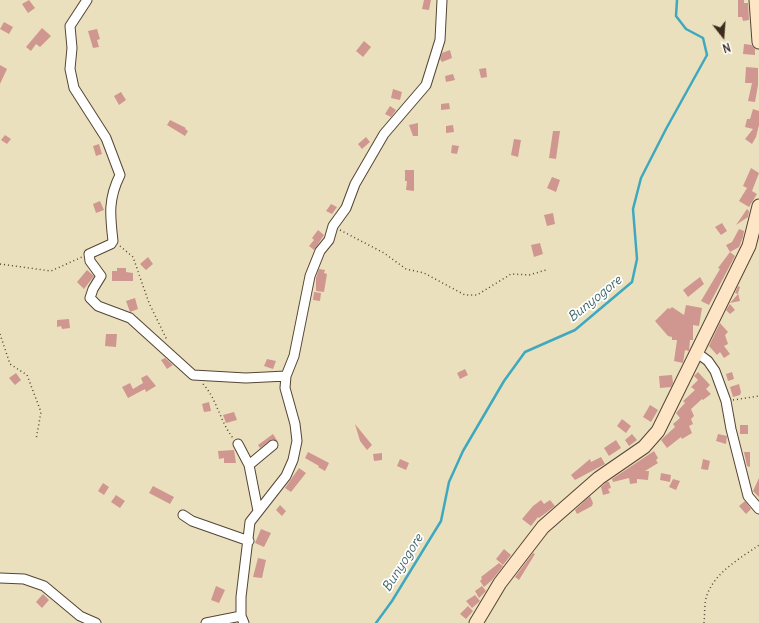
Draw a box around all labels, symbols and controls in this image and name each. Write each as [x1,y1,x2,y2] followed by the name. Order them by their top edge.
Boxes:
[703,16,743,56] north arrow
[721,40,732,55] text: N
[565,273,625,325] water label: Bunyogore
[379,531,427,595] water label: Bunyogore

